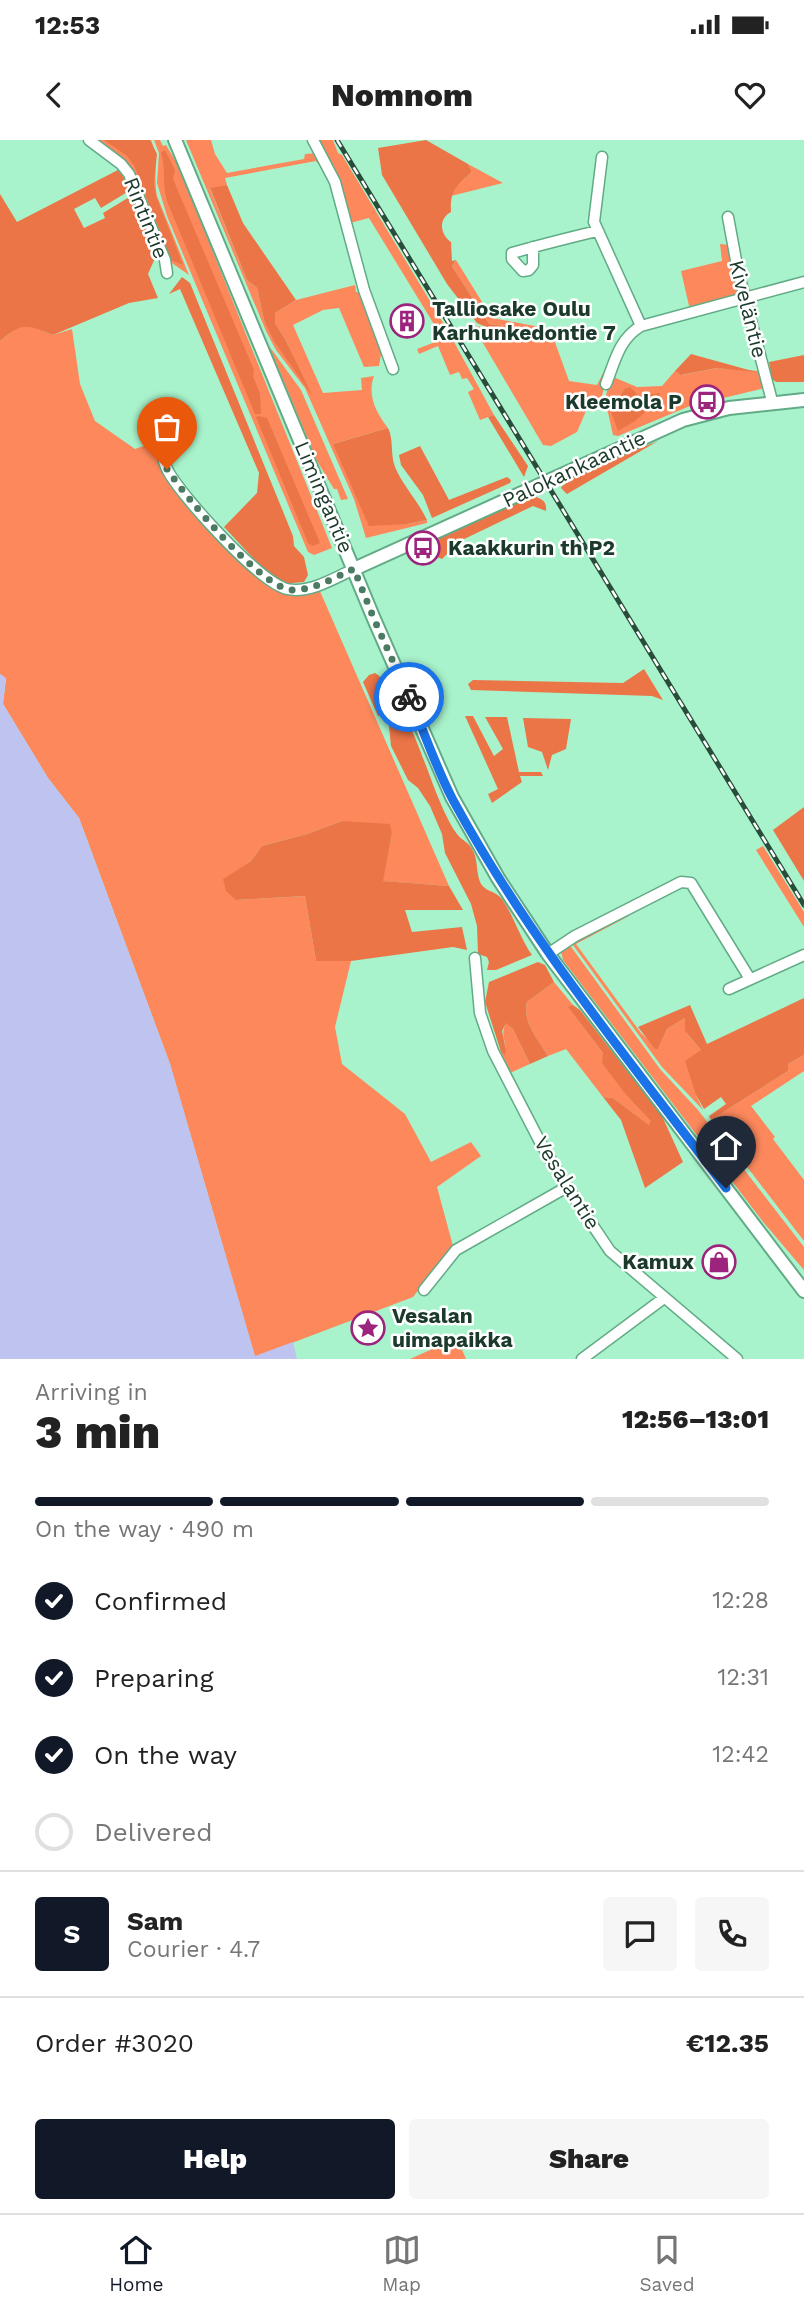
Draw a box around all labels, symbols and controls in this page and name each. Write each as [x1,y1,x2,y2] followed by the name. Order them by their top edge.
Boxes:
[35,10,100,40] text: 12:53
[35,76,73,114] icon: back
[331,76,473,114] text: Nomnom
[731,76,769,114] icon: heart
[119,173,174,262] street label: Rintintie
[724,257,773,360] street label: Kiveläntie
[432,296,616,345] place label: Talliosake Oulu Karhunkedontie 7
[388,302,426,340] building icon: Talliosake Oulu Karhunkedontie 7
[688,383,726,421] bus stop icon: Kleemola P
[565,389,682,414] place label: Kleemola P
[137,397,197,469] pin
[148,408,186,446] icon: bag
[498,424,649,513] street label: Palokankaantie
[290,437,359,557] street label: Limingantie
[404,529,442,567] bus stop icon: Kaakkurin th P2
[448,535,615,560] place label: Kaakkurin th P2
[374,662,444,732] courier
[390,678,428,716] icon: bike
[696,1116,756,1188] pin
[707,1127,745,1165] icon: home
[529,1131,606,1234] street label: Vesalantie
[700,1243,738,1281] shop icon: Kamux
[622,1249,695,1274] place label: Kamux
[392,1303,513,1352] place label: Vesalan uimapaikka
[349,1309,387,1347] place icon: Vesalan uimapaikka
[35,1379,148,1406] text: Arriving in
[622,1404,769,1434] text: 12:56–13:01
[35,1405,160,1459] text: 3 min
[35,1516,254,1543] text: On the way · 490 m
[35,1582,73,1620] icon: check
[94,1586,227,1616] text: Confirmed
[712,1587,769,1614] text: 12:28
[35,1659,73,1697] icon: check
[94,1663,214,1693] text: Preparing
[717,1664,769,1691] text: 12:31
[35,1736,73,1774] icon: check
[94,1740,237,1770] text: On the way
[712,1741,769,1768] text: 12:42
[94,1817,213,1847] text: Delivered
[603,1897,677,1971] button: chat
[695,1897,769,1971] button: phone
[127,1906,183,1936] text: Sam
[64,1919,80,1949] text: S
[127,1936,260,1963] text: Courier · 4.7
[35,2028,194,2058] text: Order #3020
[686,2028,769,2058] text: €12.35
[35,2119,395,2199] button: Help
[409,2119,769,2199] button: Share
[109,2231,164,2296] tab: Home
[382,2231,421,2296] tab: Map
[639,2231,695,2296] tab: Saved

